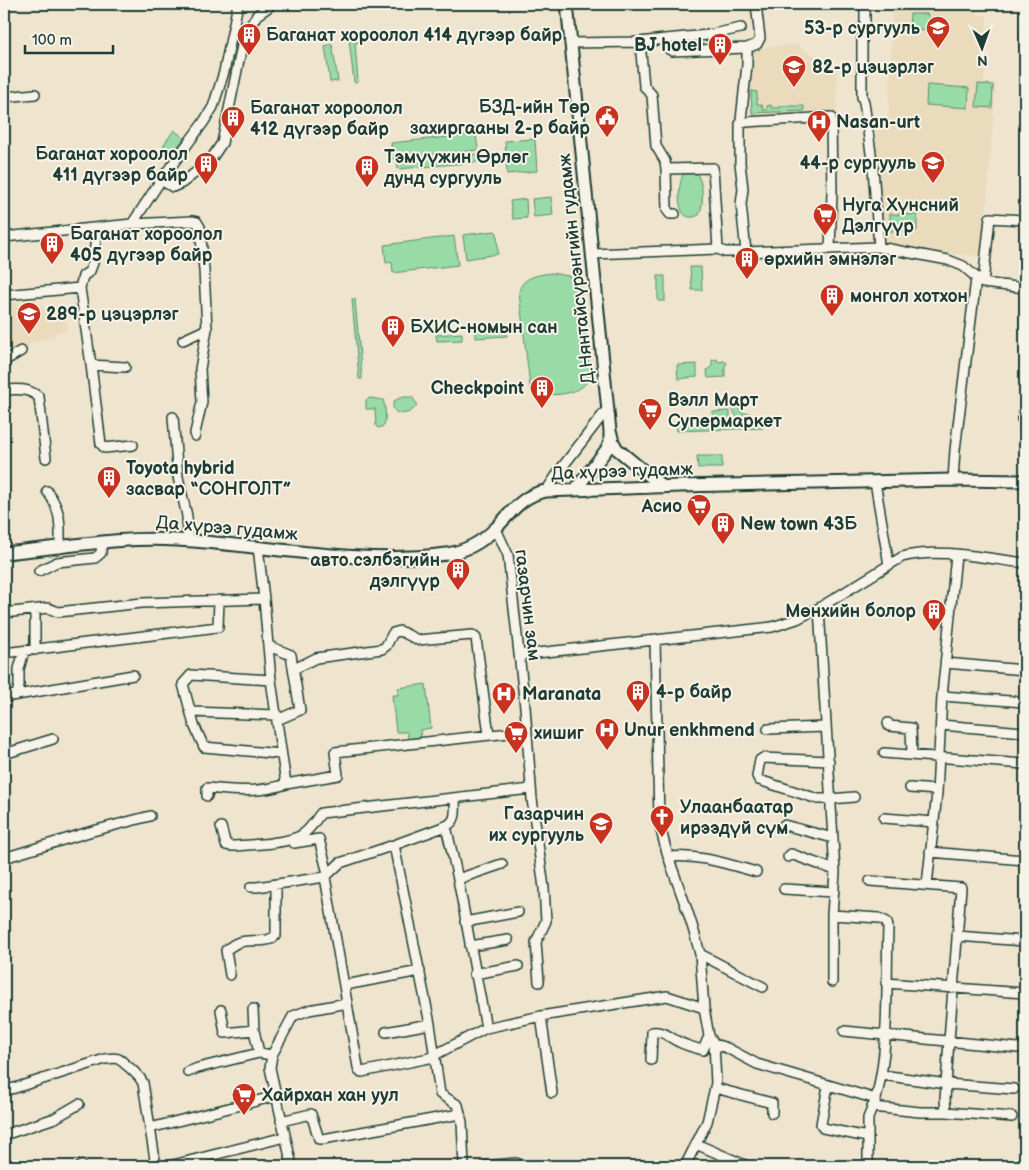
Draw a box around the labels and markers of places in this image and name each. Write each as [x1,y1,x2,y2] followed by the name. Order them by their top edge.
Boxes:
[925,15,951,49] school or university icon: 53-р сургууль
[804,18,921,39] place label: 53-р сургууль
[236,22,262,56] building icon: Баганат хороолол 414 дүгээр байр
[266,25,563,46] place label: Баганат хороолол 414 дүгээр байр
[707,32,733,66] building icon: BJ hotel
[634,35,702,56] place label: BJ hotel
[781,54,807,88] school or university icon: 82-р цэцэрлэг
[812,57,934,78] place label: 82-р цэцэрлэг
[410,97,590,139] place label: БЗД-ийн Төр захиргааны 2-р байр
[250,98,403,140] place label: Баганат хороолол 412 дүгээр байр
[594,104,620,138] public building icon: БЗД-ийн Төр захиргааны 2-р байр
[220,105,246,139] building icon: Баганат хороолол 412 дүгээр байр
[806,109,832,143] hospital icon: Nasan-urt
[836,112,920,133] place label: Nasan-urt
[35,144,188,186] place label: Баганат хороолол 411 дүгээр байр
[383,147,529,189] place label: Тэмүүжин Өрлөг дунд сургууль
[920,150,946,184] school or university icon: 44-р сургууль
[193,151,219,185] building icon: Баганат хороолол 411 дүгээр байр
[800,153,917,174] place label: 44-р сургууль
[354,154,380,188] building icon: Тэмүүжин Өрлөг дунд сургууль
[842,195,959,237] place label: Нуга Хүнсний Дэлгүүр
[812,202,838,236] supermarket icon: Нуга Хүнсний Дэлгүүр
[70,224,223,266] place label: Баганат хороолол 405 дүгээр байр
[39,231,65,265] building icon: Баганат хороолол 405 дүгээр байр
[734,246,760,280] building icon: өрхийн эмнэлэг
[764,249,896,270] place label: өрхийн эмнэлэг
[819,283,845,317] building icon: монгол хотхон
[850,286,968,307] place label: монгол хотхон
[16,301,42,335] school or university icon: 289-р цэцэрлэг
[46,304,179,325] place label: 289-р цэцэрлэг
[380,314,406,348] building icon: БХИС-номын сан
[410,317,558,338] place label: БХИС-номын сан
[529,375,555,409] building icon: Checkpoint
[431,378,524,399] place label: Checkpoint
[668,390,782,432] place label: Вэлл Март Супермаркет
[637,397,663,431] supermarket icon: Вэлл Март Супермаркет
[126,458,291,500] place label: Toyota hybrid засвар “СОНГОЛТ”
[96,465,122,499] building icon: Toyota hybrid засвар “СОНГОЛТ”
[686,493,712,527] supermarket icon: Асио
[641,496,682,517] place label: Асио
[710,511,736,545] building icon: New town 43Б
[740,514,857,535] place label: New town 43Б
[310,550,440,592] place label: авто сэлбэгийн дэлгүүр
[445,557,471,591] building icon: авто сэлбэгийн дэлгүүр
[921,598,947,632] building icon: Мөнхийн болор
[785,601,916,622] place label: Мөнхийн болор
[625,679,651,713] building icon: 4-р байр
[491,681,517,715] hospital icon: Maranata
[656,682,732,703] place label: 4-р байр
[522,684,601,705] place label: Maranata
[594,717,620,751] hospital icon: Unur enkhmend
[503,720,529,754] supermarket icon: хишиг
[624,720,755,741] place label: Unur enkhmend
[534,723,584,744] place label: хишиг
[680,797,794,839] place label: Улаанбаатар ирээдүй сүм
[489,804,585,846] place label: Газарчин их сургууль
[649,804,675,838] church icon: Улаанбаатар ирээдүй сүм
[588,811,614,845] school or university icon: Газарчин их сургууль
[231,1082,257,1116] supermarket icon: Хайрхан хан уул
[261,1085,399,1106] place label: Хайрхан хан уул

